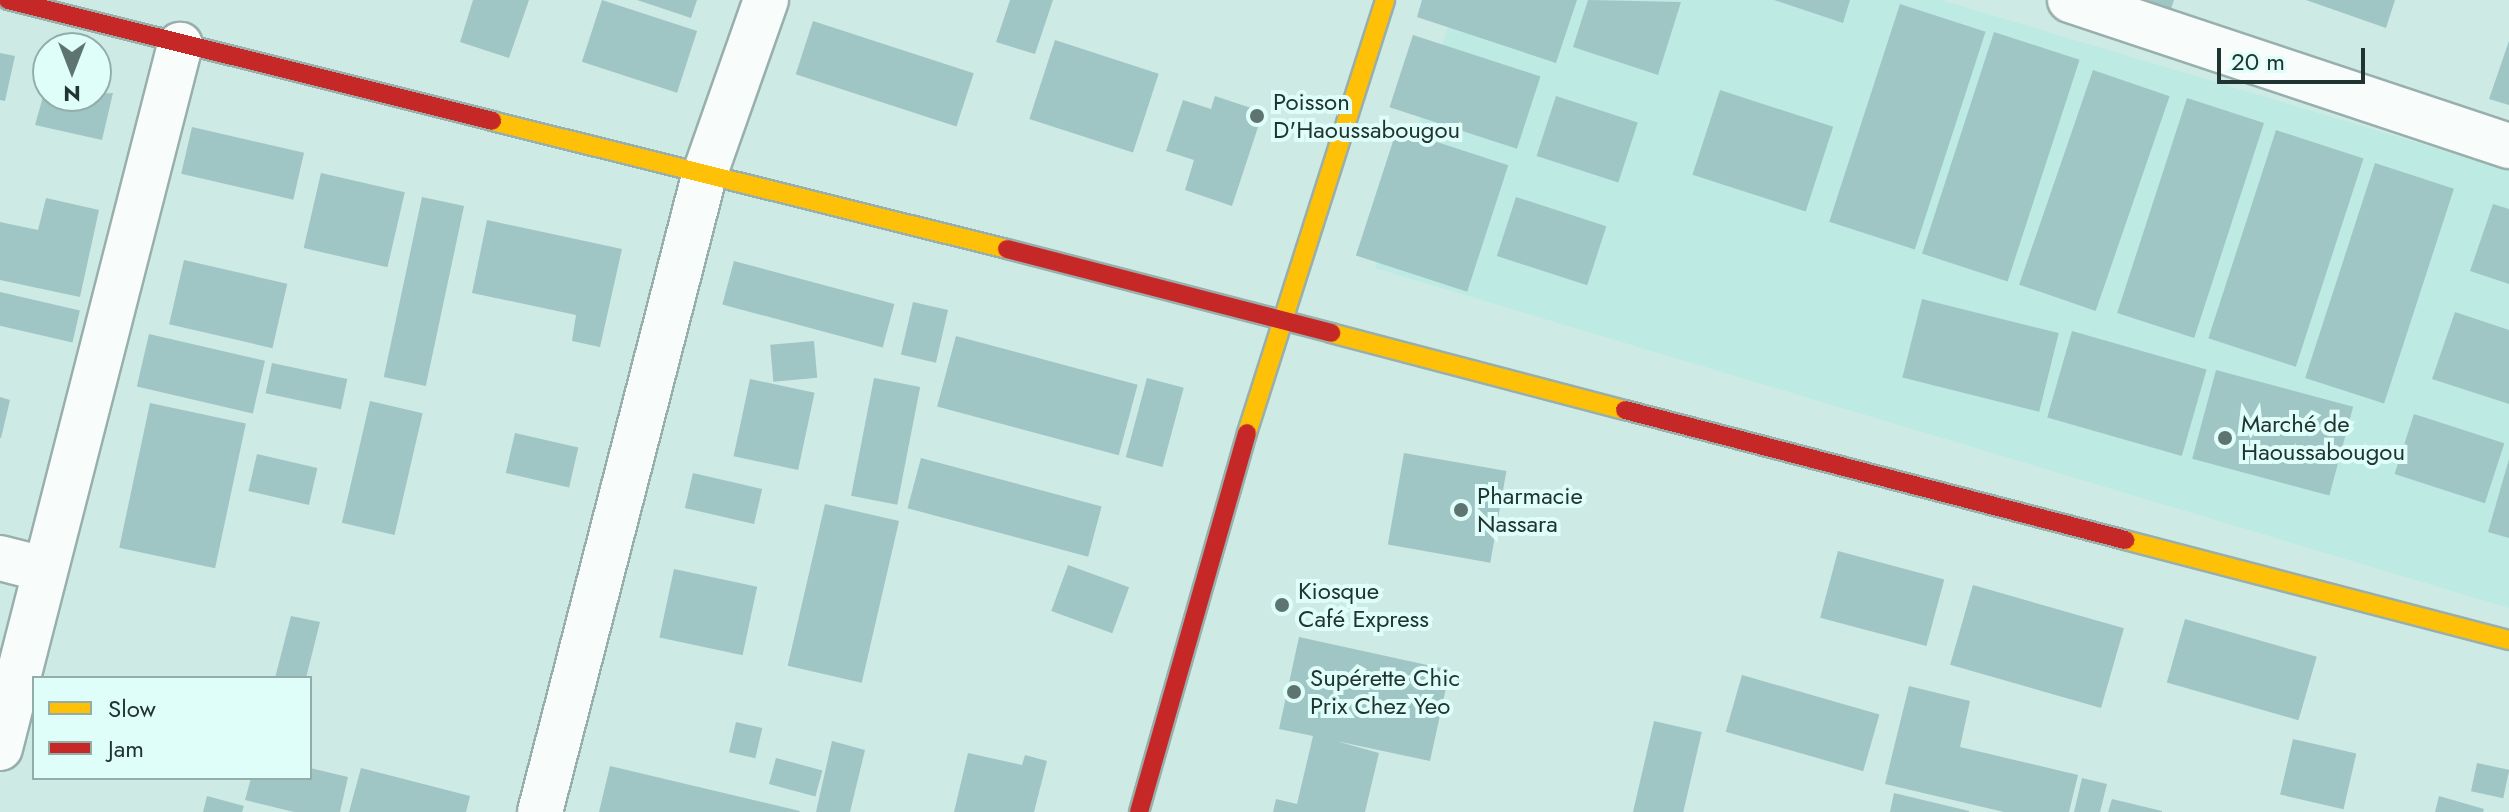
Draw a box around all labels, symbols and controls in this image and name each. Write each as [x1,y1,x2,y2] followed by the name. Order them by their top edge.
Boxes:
[32,32,112,112] north arrow
[2221,32,2369,82] scale bar
[2231,44,2285,79] text: 20 m
[63,78,81,110] text: N
[1273,88,1460,144] place label: Poisson D'Haoussabougou
[1248,107,1266,125] marker: Poisson D'Haoussabougou
[2241,410,2405,466] place label: Marché de Haoussabougou
[2216,429,2234,447] marker: Marché de Haoussabougou
[1477,482,1583,538] place label: Pharmacie Nassara
[1452,501,1470,519] marker: Pharmacie Nassara
[1298,577,1429,633] place label: Kiosque Café Express
[1273,596,1291,614] marker: Kiosque Café Express
[1310,664,1460,720] place label: Supérette Chic Prix Chez Yeo
[32,676,312,780] legend
[1285,683,1303,701] marker: Supérette Chic Prix Chez Yeo
[108,691,156,726] text: Slow
[108,731,144,766] text: Jam

